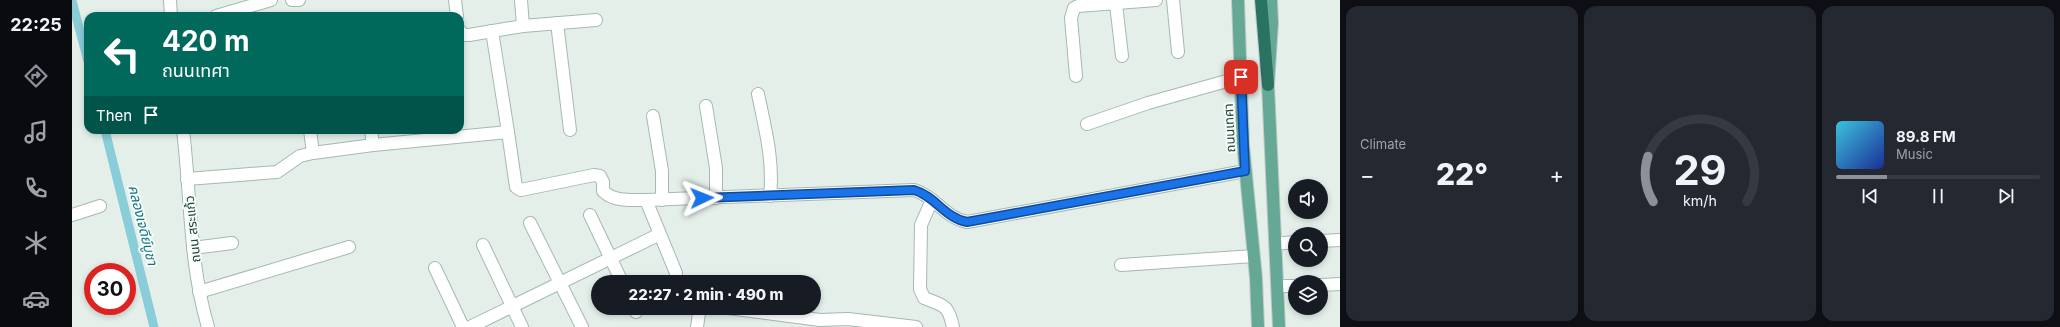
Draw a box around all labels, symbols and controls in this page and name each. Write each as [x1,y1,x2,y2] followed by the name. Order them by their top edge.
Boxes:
[10,14,62,35] text: 22:25
[162,24,250,58] text: 420 m
[96,28,148,80] icon: left
[162,60,230,81] text: ถนนเทศา
[1224,60,1258,94] pin
[22,62,50,90] icon: directions
[1230,66,1252,88] icon: arrive
[1220,103,1238,153] street label: ถนนเทศา
[140,104,162,126] icon: arrive
[96,106,132,125] text: Then
[22,118,50,146] icon: music
[1896,127,1956,146] text: 89.8 FM
[1360,136,1406,152] text: Climate
[1673,144,1727,194] text: 29
[1896,146,1933,162] text: Music
[1436,156,1488,192] text: 22°
[1360,162,1375,188] text: −
[1549,162,1564,188] text: +
[22,174,50,202] icon: phone
[681,177,723,219] position arrow
[1288,179,1328,315] map controls
[1288,179,1328,219] button: sound
[124,183,162,268] water label: คลองเจดีย์บูชา
[1859,185,1881,207] icon: previous
[1927,185,1949,207] icon: pause
[1995,185,2017,207] icon: next
[1683,191,1717,208] text: km/h
[181,195,203,263] street label: ถนน สระแก้ว
[1288,227,1328,267] button: search
[22,229,50,257] icon: climate
[84,263,136,315] speed limit sign: 30
[1288,275,1328,315] button: layers
[22,285,50,313] icon: car
[629,285,783,304] text: 22:27 · 2 min · 490 m

